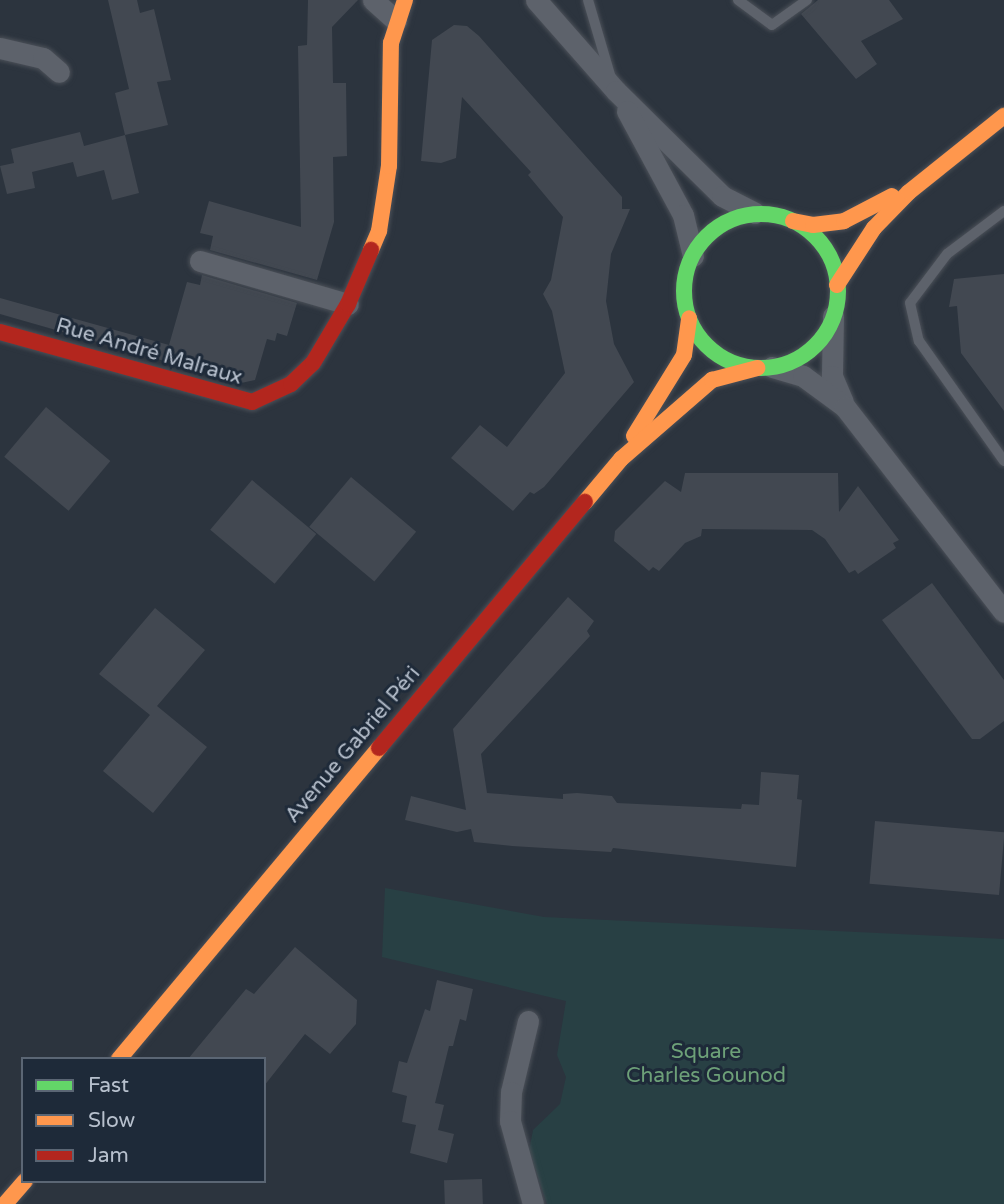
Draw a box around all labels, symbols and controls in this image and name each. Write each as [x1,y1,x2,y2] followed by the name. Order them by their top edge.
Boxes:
[53,313,245,391] street label: Rue André Malraux
[280,662,426,828] street label: Avenue Gabriel Péri
[626,1039,786,1089] park label: Square Charles Gounod
[21,1057,266,1183] legend
[88,1073,129,1098] text: Fast
[88,1108,135,1133] text: Slow
[88,1143,129,1168] text: Jam

